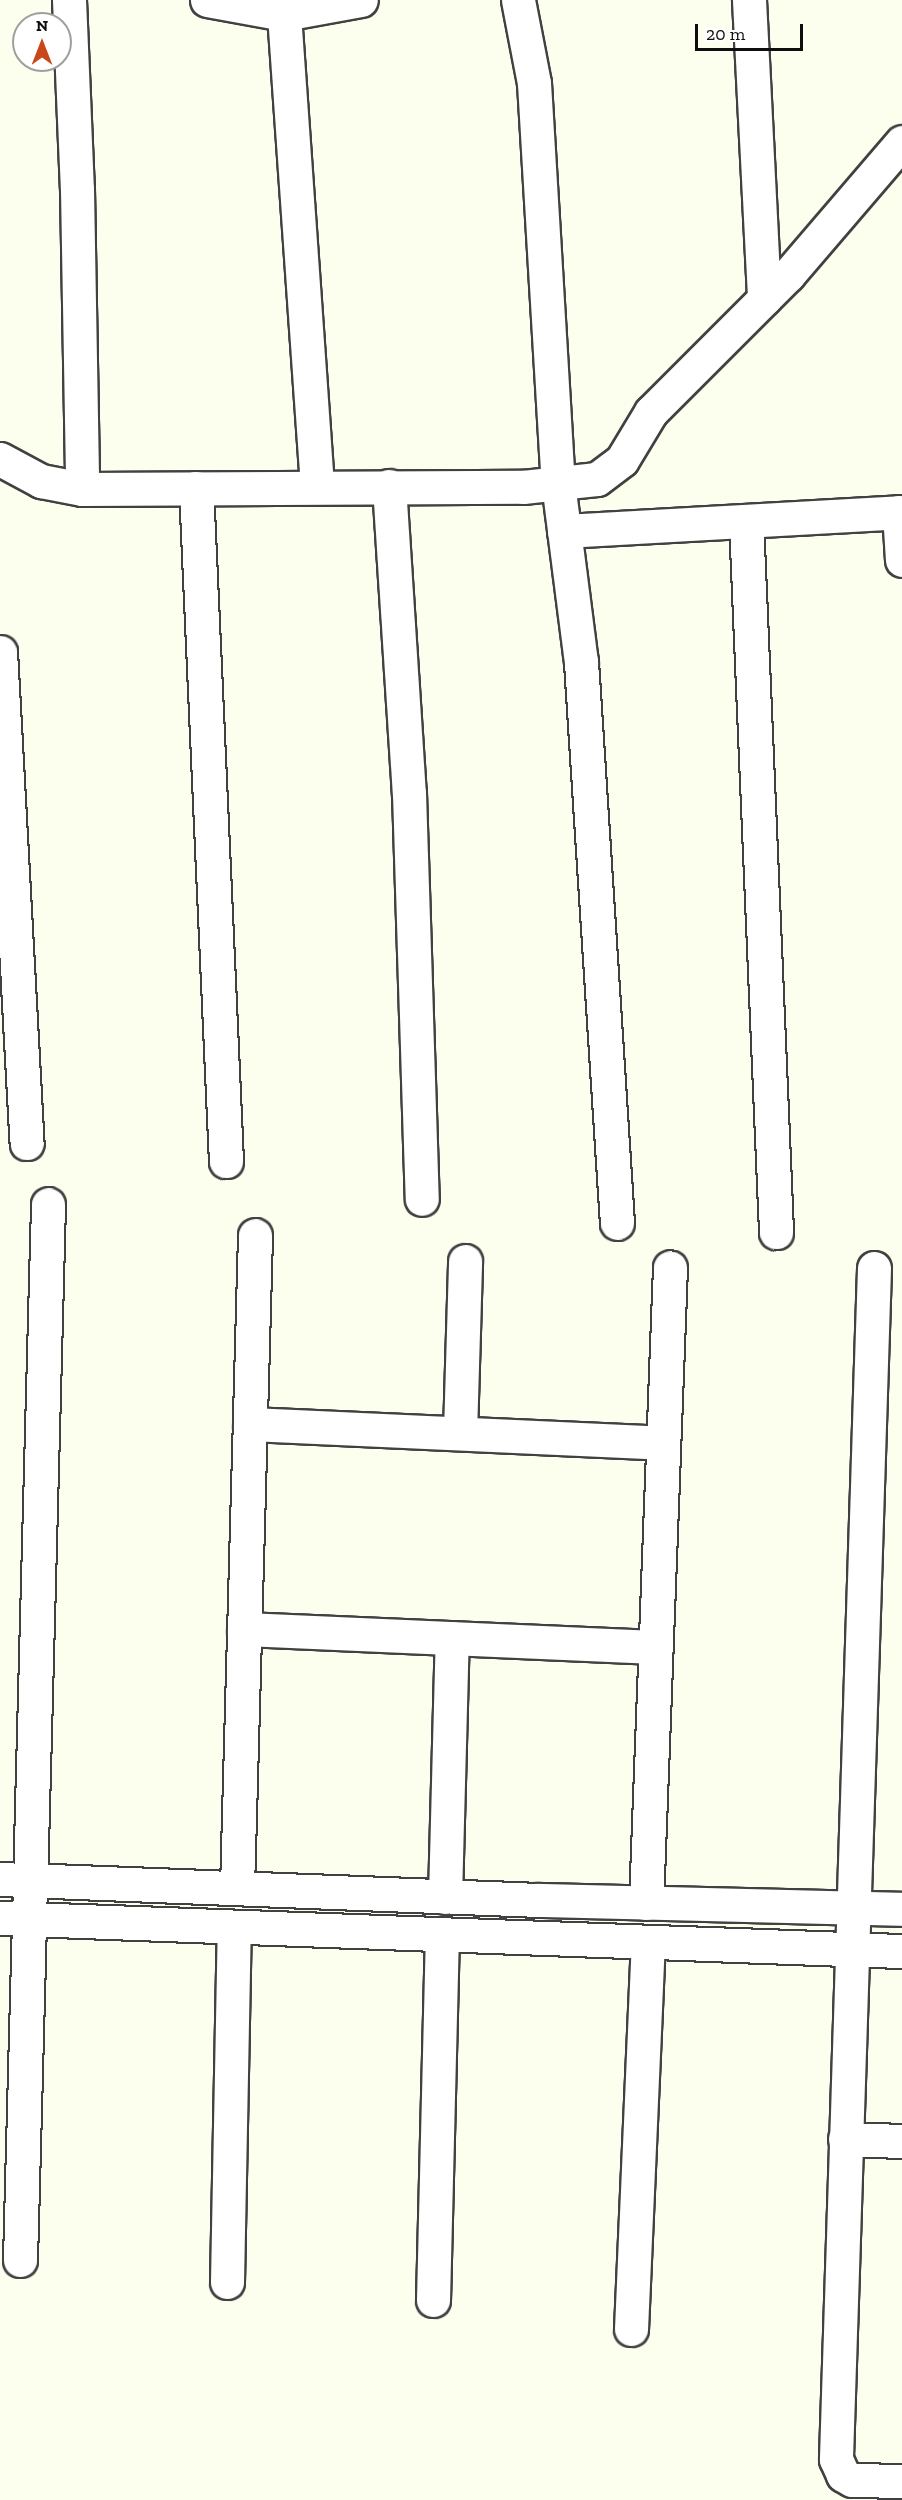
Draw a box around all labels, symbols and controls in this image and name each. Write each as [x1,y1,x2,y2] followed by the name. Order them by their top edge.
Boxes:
[12,12,72,72] north arrow
[698,12,806,50] scale bar
[36,16,48,35] text: N
[706,23,745,45] text: 20 m

